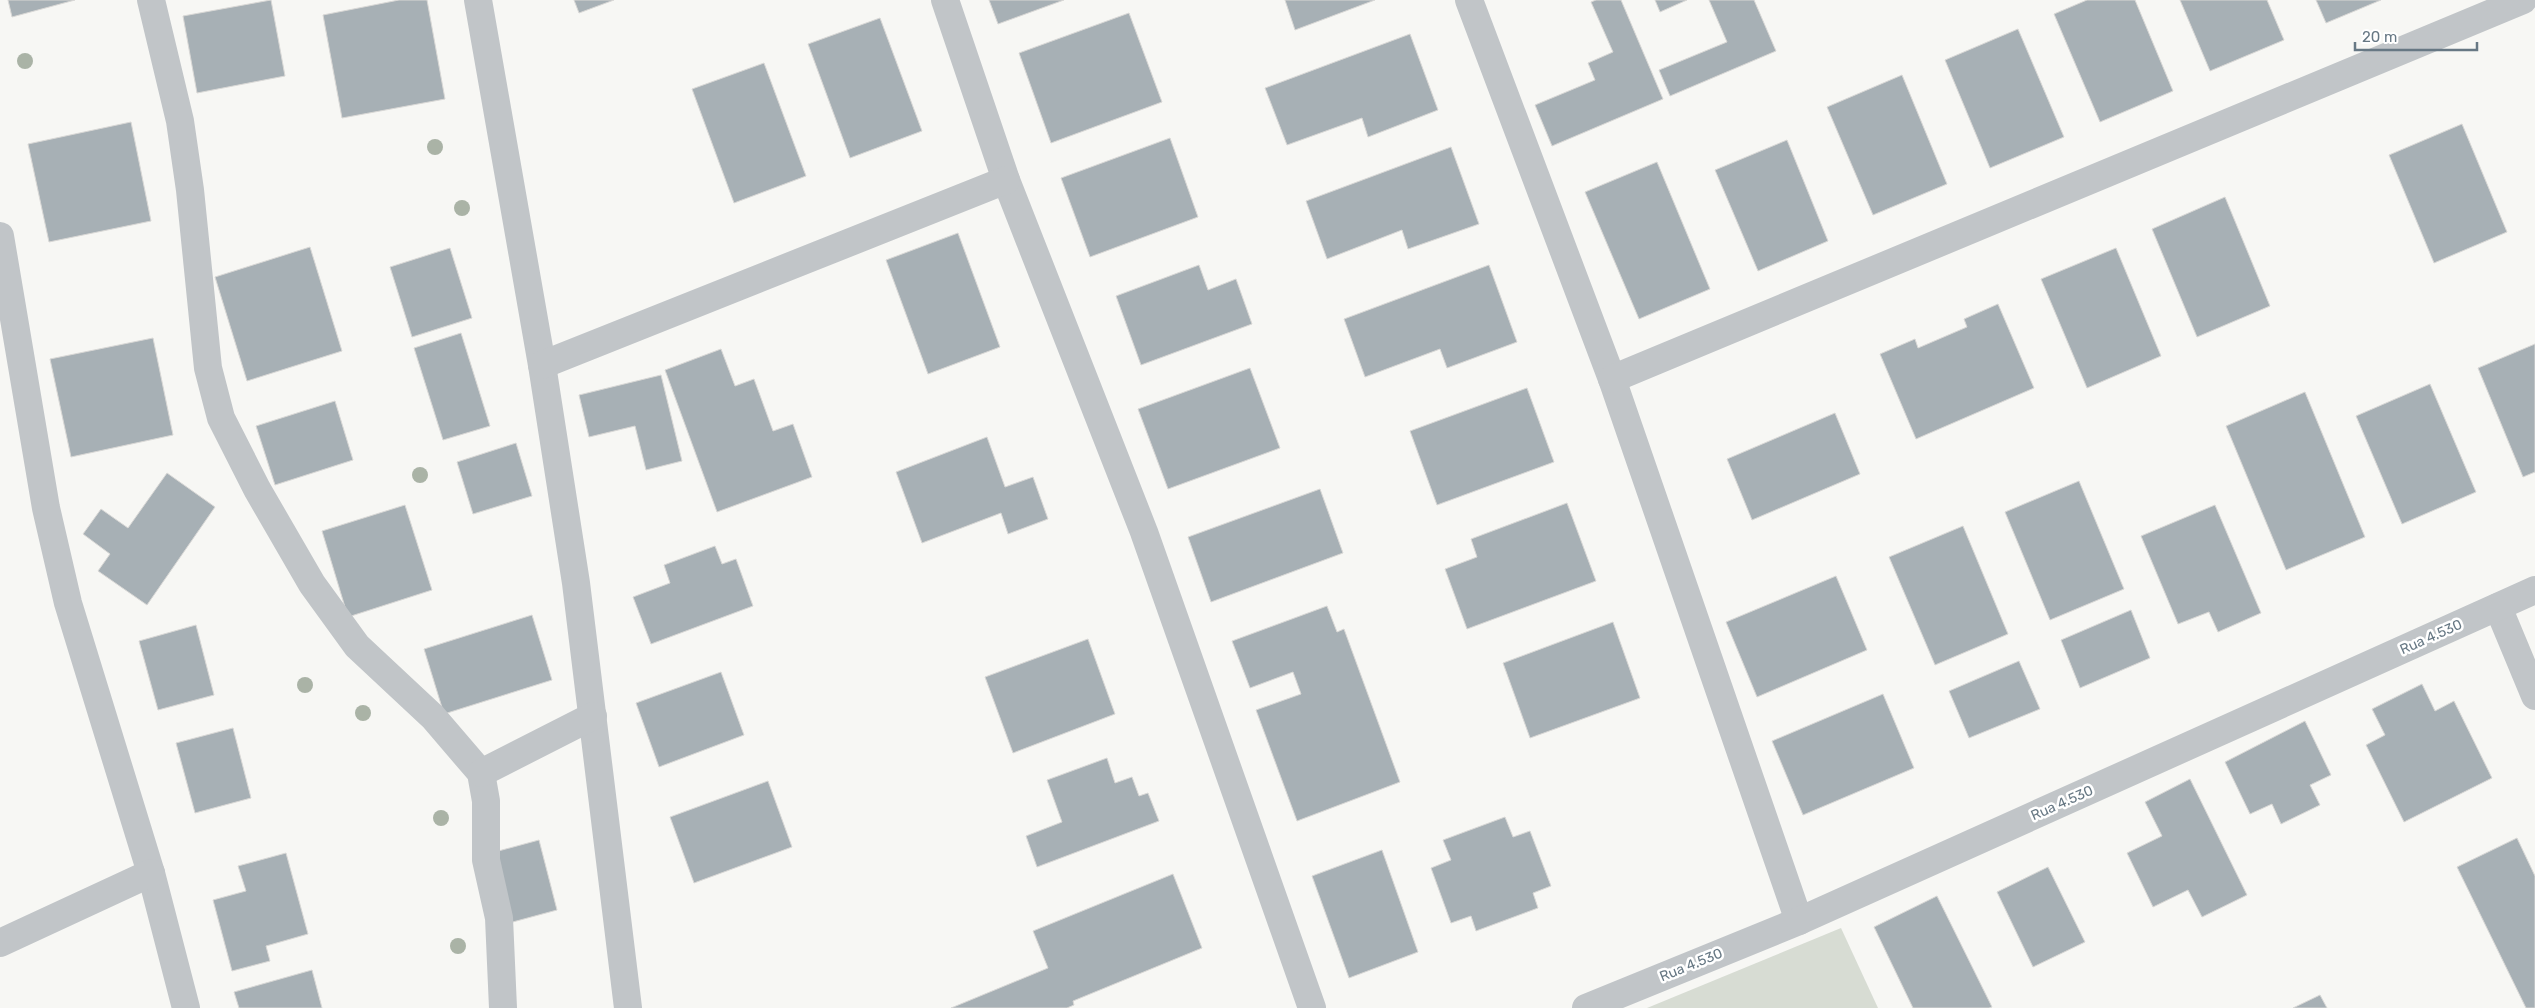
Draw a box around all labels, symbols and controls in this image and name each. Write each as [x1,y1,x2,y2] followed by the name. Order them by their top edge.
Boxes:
[2355,20,2478,52] scale bar
[2362,28,2397,46] text: 20 m
[2397,616,2465,658] street label: Rua 4.530
[2028,782,2096,824] street label: Rua 4.530
[1657,945,1725,985] street label: Rua 4.530

